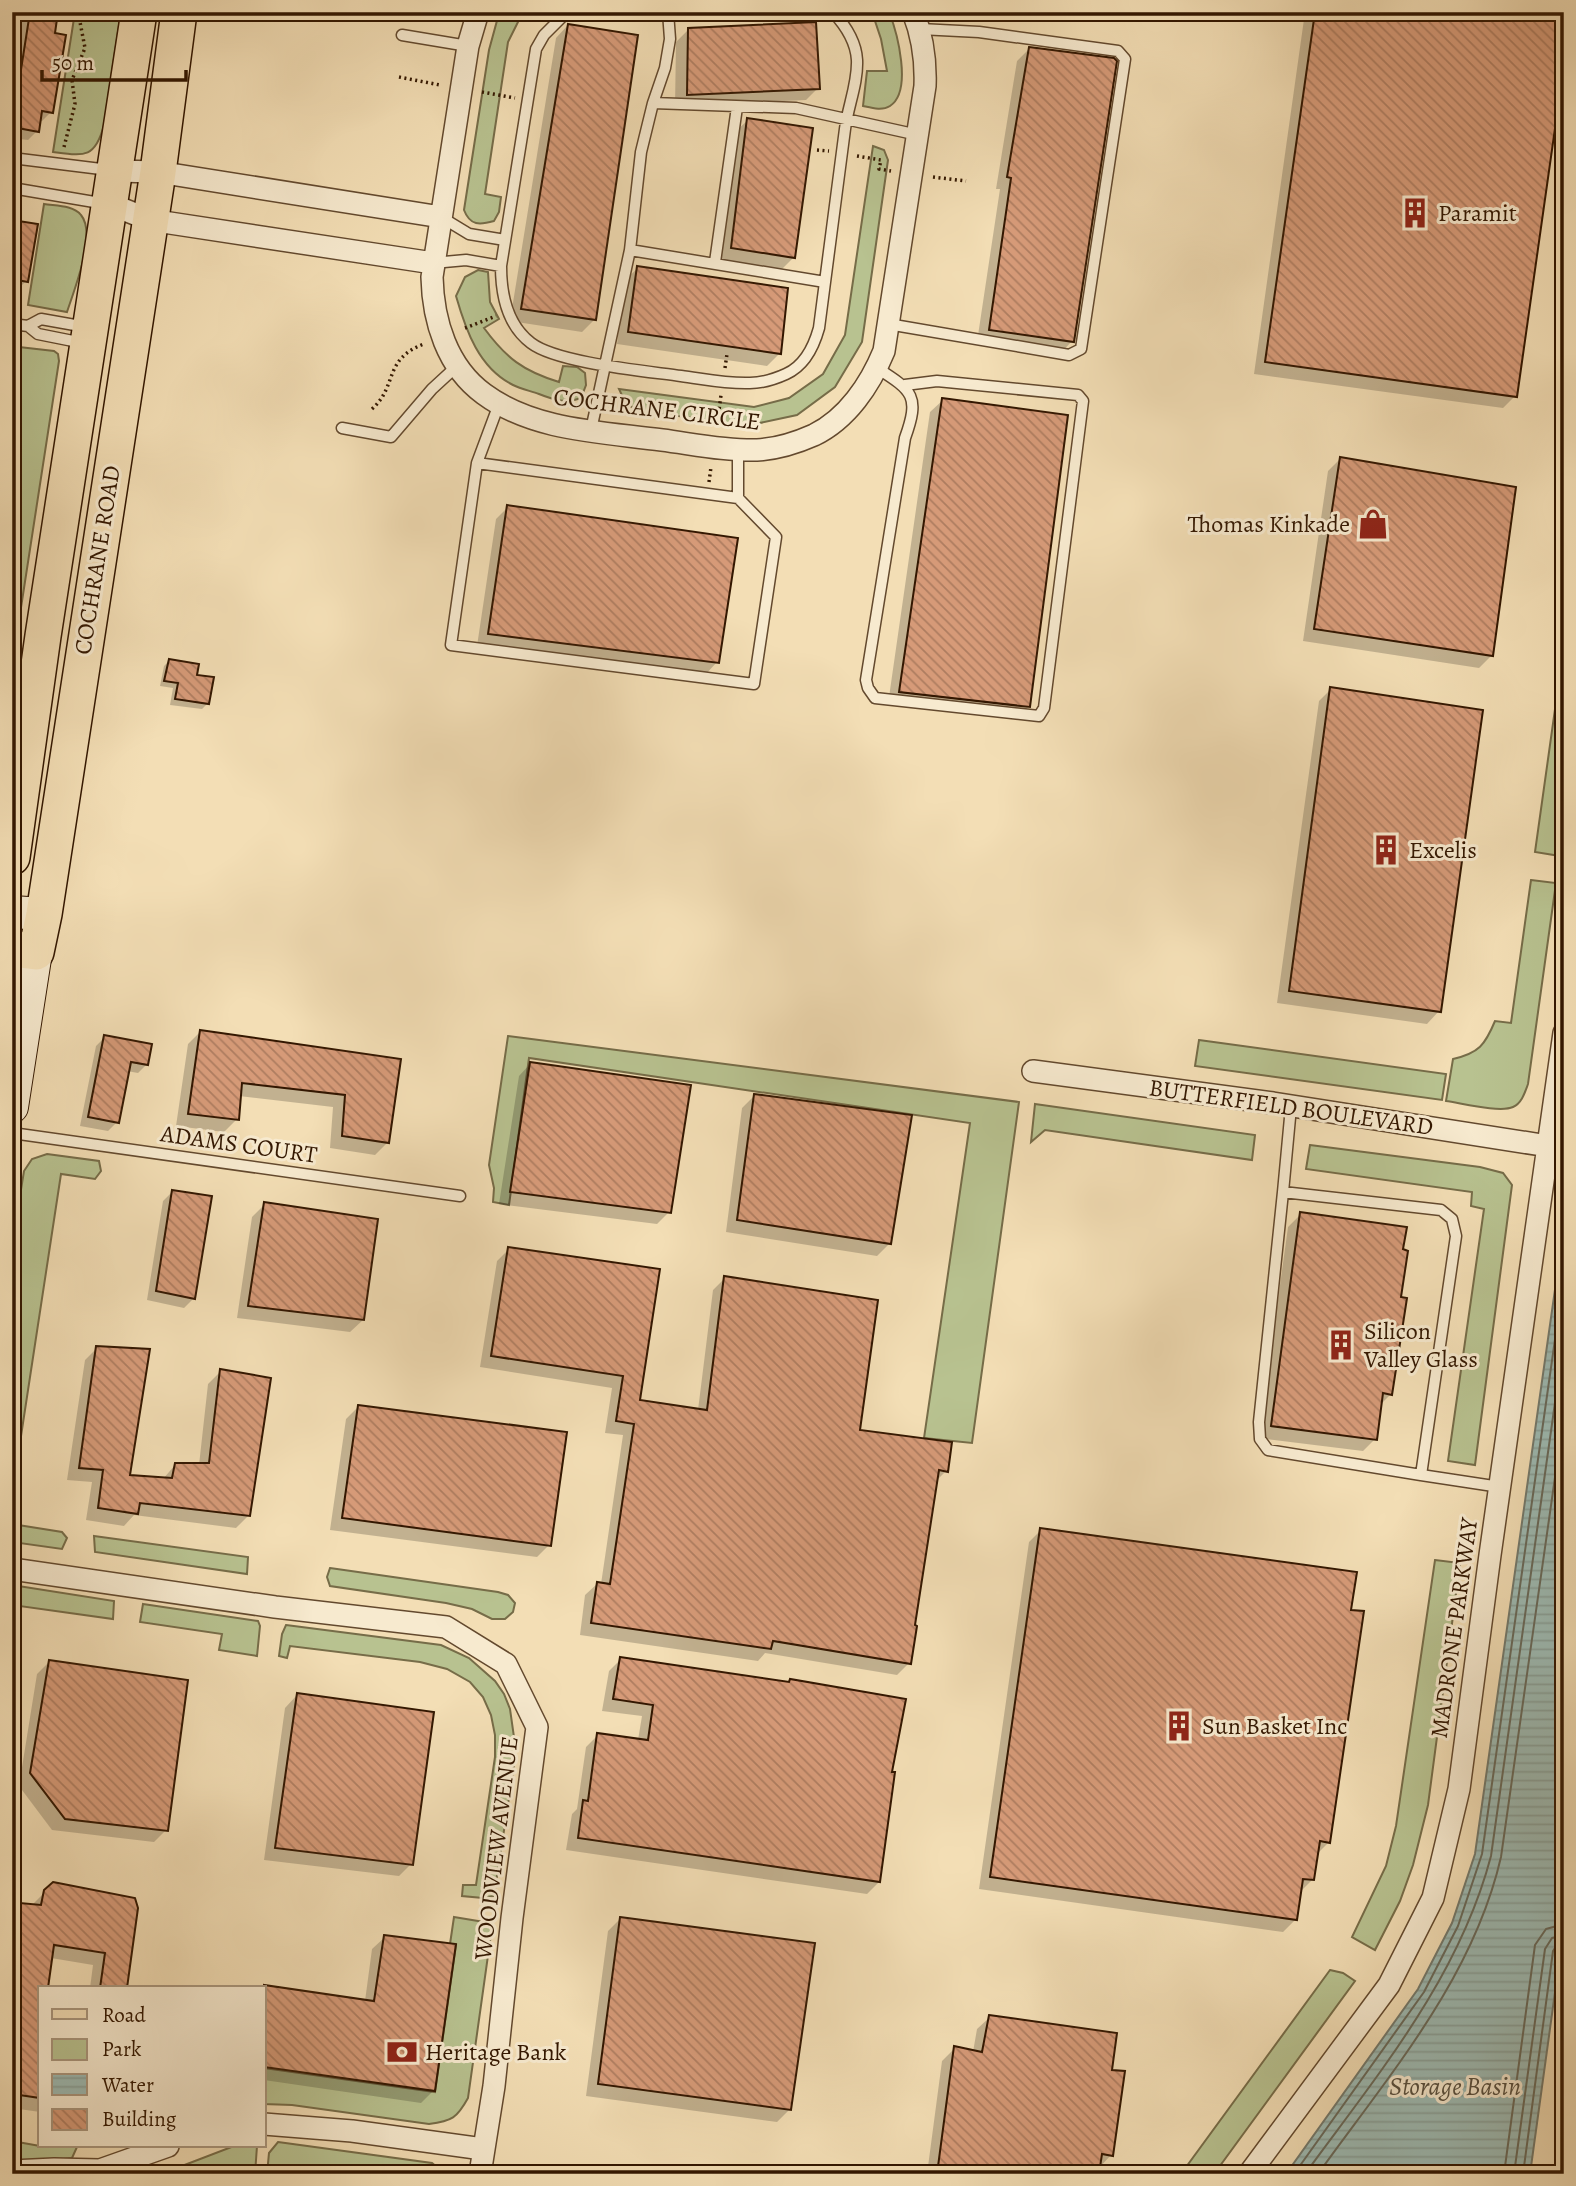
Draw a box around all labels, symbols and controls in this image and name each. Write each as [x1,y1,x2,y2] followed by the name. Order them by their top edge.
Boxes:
[42,38,186,82] scale bar
[52,49,94,77] text: 50 m
[1398,196,1432,230] building icon: Paramit
[1438,197,1517,229] place label: Paramit
[552,380,762,438] street label: COCHRANE CIRCLE
[66,463,128,657] street label: COCHRANE ROAD
[1356,507,1390,541] shop icon: Thomas Kinkade
[1187,508,1350,540] place label: Thomas Kinkade
[1369,833,1403,867] building icon: Excelis
[1409,834,1477,866] place label: Excelis
[1147,1071,1435,1143] street label: BUTTERFIELD BOULEVARD
[158,1117,319,1171] street label: ADAMS COURT
[1363,1315,1478,1375] place label: Silicon Valley Glass
[1324,1328,1358,1362] building icon: Silicon Valley Glass
[1423,1515,1485,1740] street label: MADRONE PARKWAY
[1162,1709,1196,1743] building icon: Sun Basket Inc
[1202,1710,1347,1742] place label: Sun Basket Inc
[466,1734,526,1963] street label: WOODVIEW AVENUE
[38,1986,266,2148] legend
[102,2001,146,2029] text: Road
[102,2035,142,2063] text: Park
[385,2035,419,2069] bank icon: Heritage Bank
[425,2036,567,2068] place label: Heritage Bank
[1389,2069,1521,2104] water label: Storage Basin
[101,2071,154,2099] text: Water
[102,2105,177,2133] text: Building

